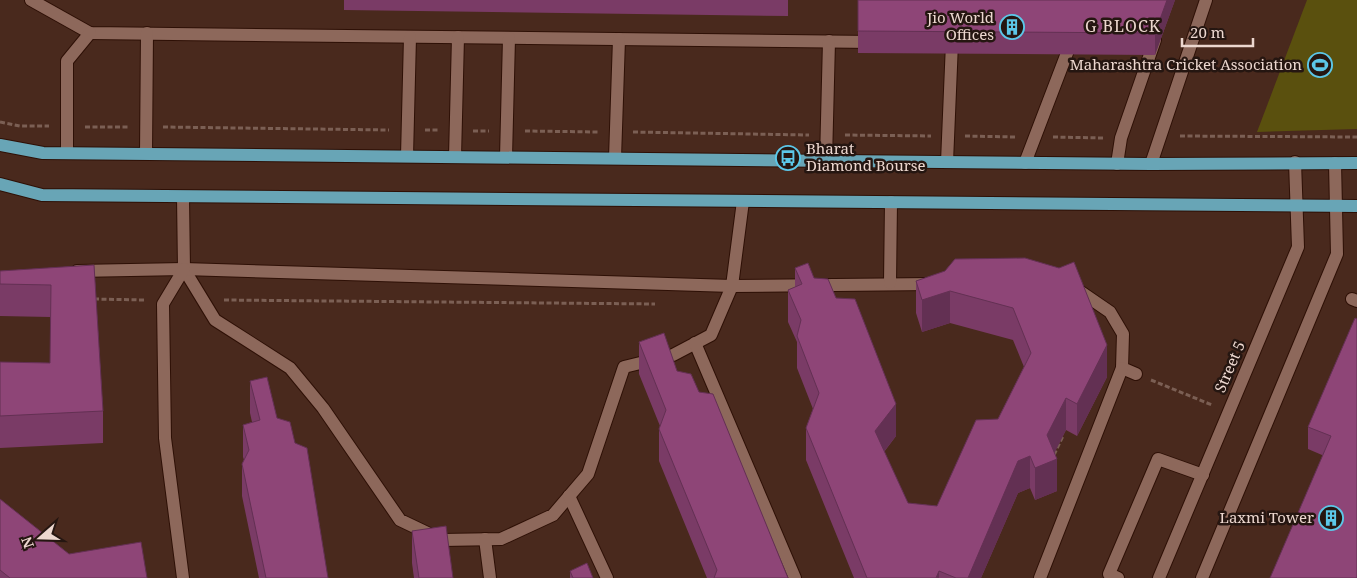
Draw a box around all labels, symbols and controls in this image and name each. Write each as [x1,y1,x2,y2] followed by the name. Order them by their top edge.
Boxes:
[926,7,994,44] place label: Jio World Offices
[999,14,1025,40] building icon: Jio World Offices
[1085,15,1161,37] district label: G BLOCK
[1182,15,1253,47] scale bar
[1190,22,1225,42] text: 20 m
[1307,52,1333,78] sports icon: Maharashtra Cricket Association
[1070,54,1302,74] place label: Maharashtra Cricket Association
[806,138,926,175] place label: Bharat Diamond Bourse
[775,145,801,171] bus stop icon: Bharat Diamond Bourse
[1209,338,1249,395] street label: Street 5
[1318,505,1344,531] building icon: Laxmi Tower
[1220,507,1314,527] place label: Laxmi Tower
[15,513,65,563] north arrow
[16,534,38,551] text: N

